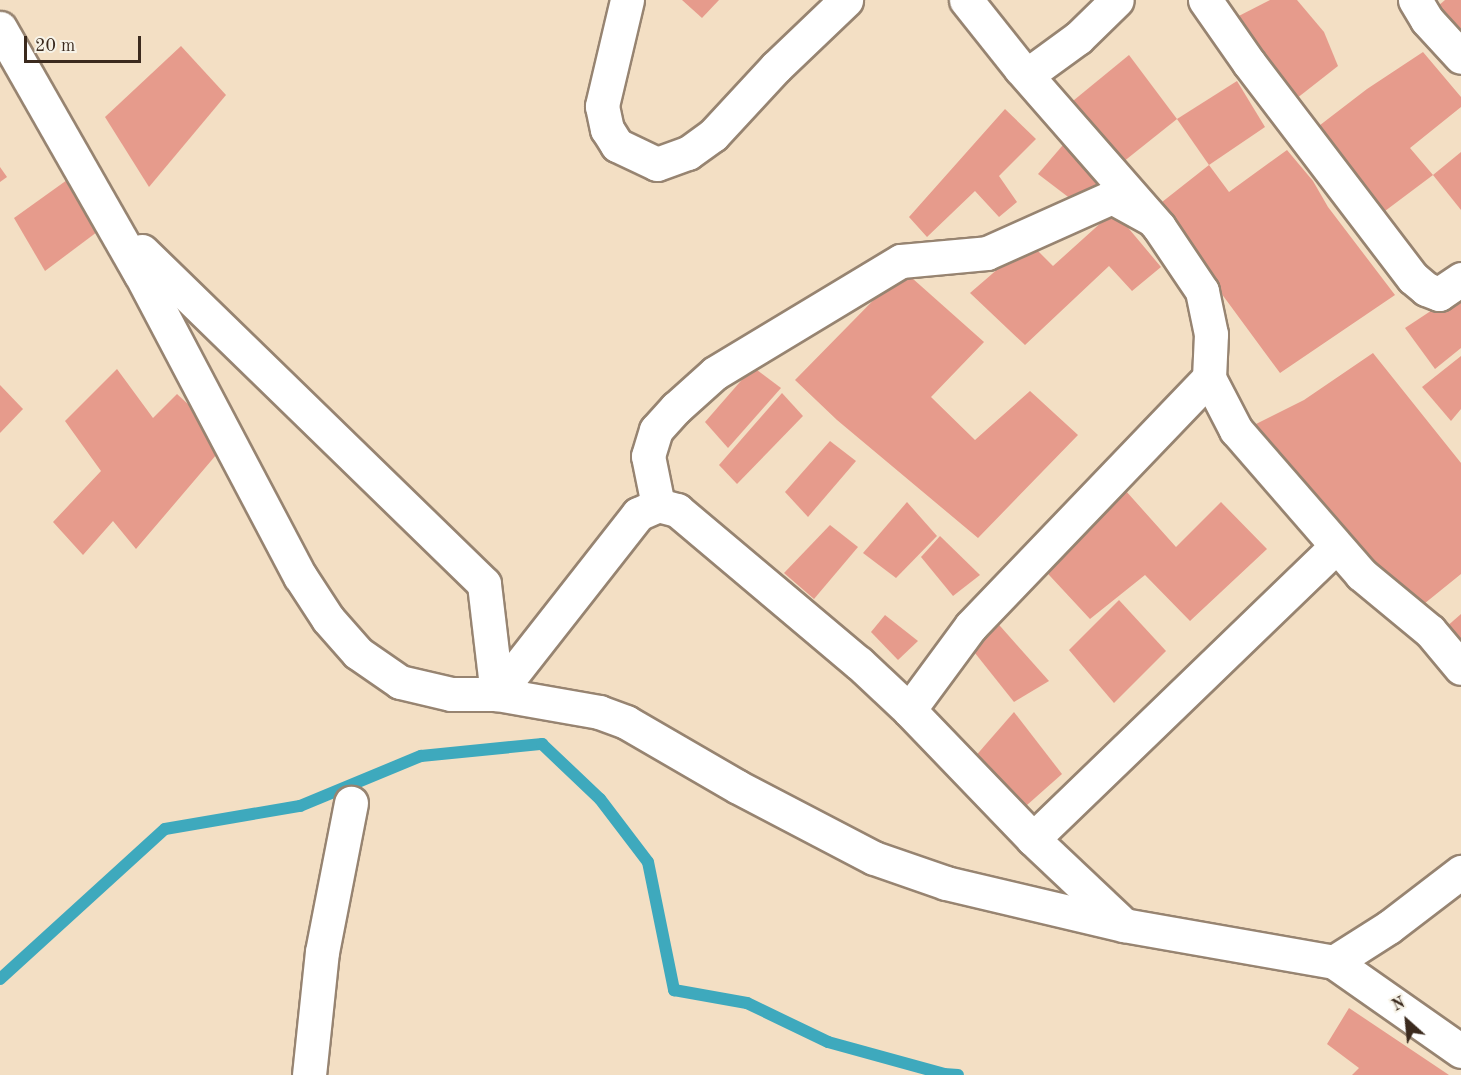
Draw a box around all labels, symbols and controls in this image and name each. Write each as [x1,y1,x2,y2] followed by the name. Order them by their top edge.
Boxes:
[27,24,144,62] scale bar
[35,37,75,55] text: 20 m
[1377,991,1437,1051] north arrow
[1390,995,1408,1015] text: N

